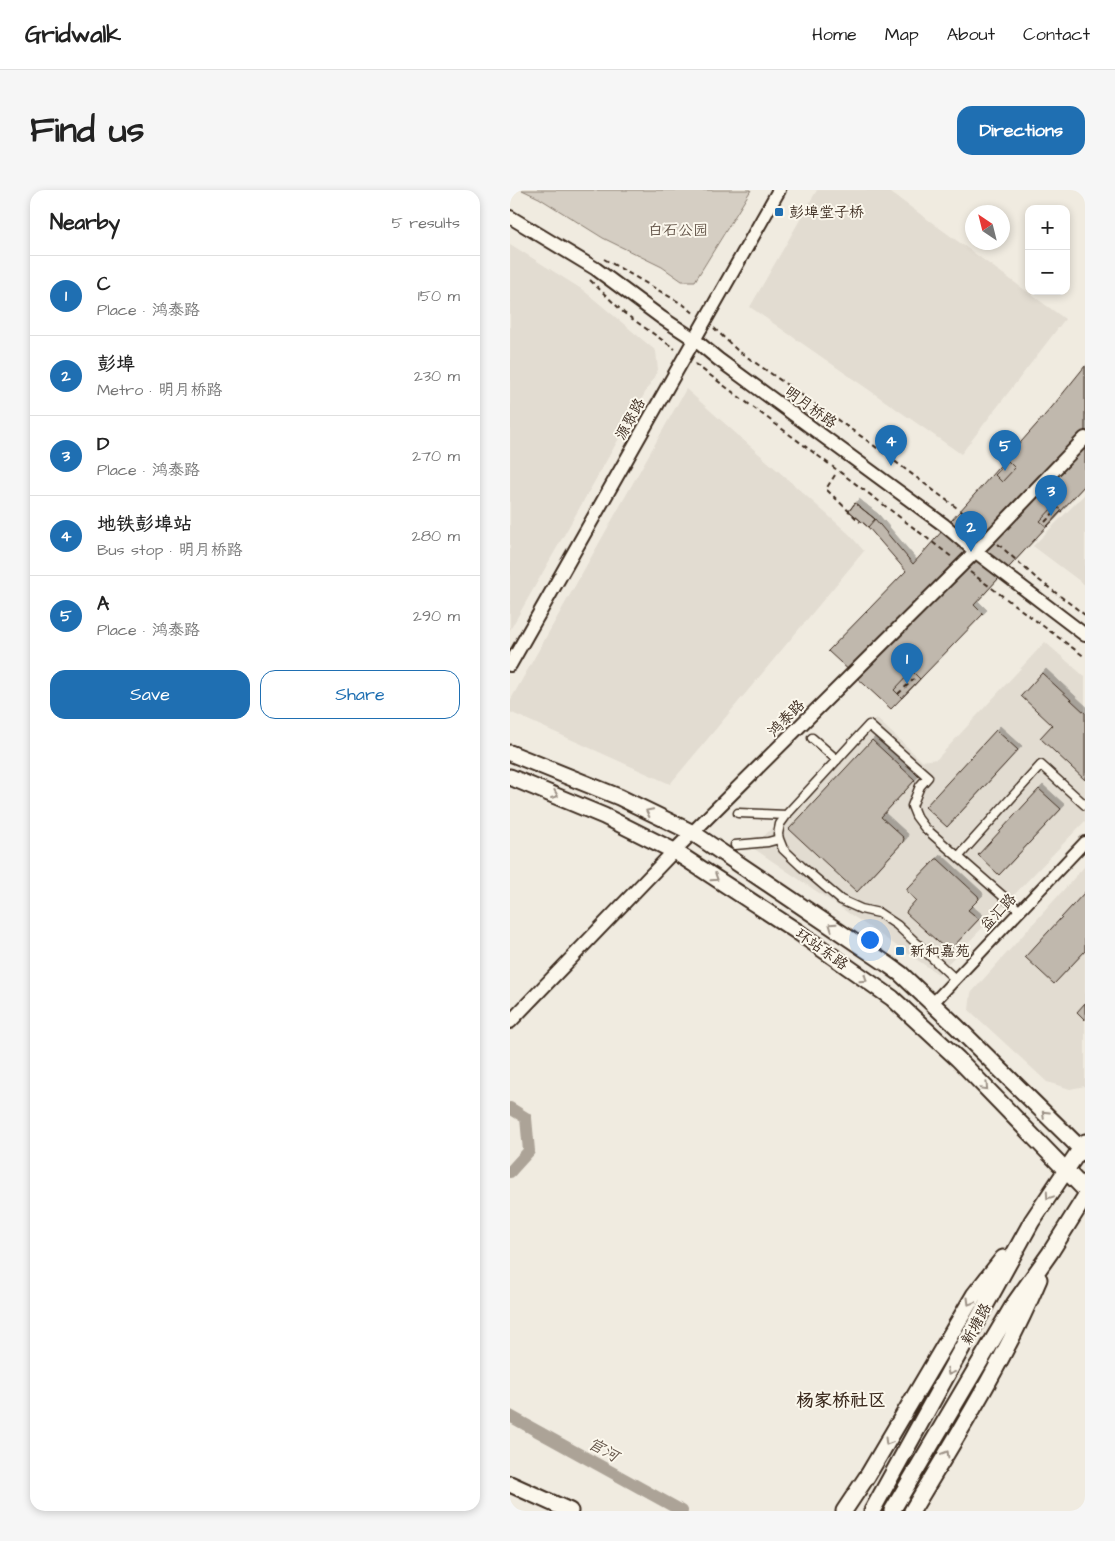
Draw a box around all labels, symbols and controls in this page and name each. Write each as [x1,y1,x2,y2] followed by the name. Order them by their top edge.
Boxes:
[25,18,121,52] text: Gridwalk
[812,22,857,47] text: Home
[885,22,919,47] text: Map
[947,22,995,47] text: About
[1023,22,1090,47] text: Contact
[30,106,144,155] text: Find us
[957,106,1085,155] button: Directions
[789,202,864,223] place label: 彭埠堂子桥
[965,205,1010,250] north arrow
[1025,205,1070,295] map controls
[1025,205,1070,250] button: +
[773,206,785,218] marker: 彭埠堂子桥
[50,208,120,237] text: Nearby
[392,212,460,234] text: 5 results
[648,220,708,241] park label: 白石公园
[1025,250,1070,295] button: −
[97,271,110,298] text: C
[65,285,67,307] text: 1
[418,285,460,307] text: 150 m
[97,299,200,321] text: Place · 鸿泰路
[97,351,135,378] text: 彭埠
[61,365,71,387] text: 2
[414,365,460,387] text: 230 m
[97,379,222,401] text: Metro · 明月桥路
[780,381,841,434] street label: 明月桥路
[610,394,651,444] street label: 源聚路
[875,425,907,466] pin: 4
[989,430,1021,471] pin: 5
[97,431,109,458] text: D
[62,445,70,467] text: 3
[412,445,460,467] text: 270 m
[97,459,200,481] text: Place · 鸿泰路
[1035,475,1067,516] pin: 3
[97,511,192,538] text: 地铁彭埠站
[955,511,987,552] pin: 2
[61,525,71,547] text: 4
[412,525,460,547] text: 280 m
[97,539,242,561] text: Bus stop · 明月桥路
[97,591,109,618] text: A
[60,605,72,627] text: 5
[413,605,460,627] text: 290 m
[97,619,200,641] text: Place · 鸿泰路
[891,643,923,684] pin: 1
[50,670,250,719] button: Save
[260,670,460,719] button: Share
[763,695,810,742] street label: 鸿泰路
[550,789,559,799] one-way arrow
[646,808,655,818] one-way arrow
[709,872,719,881] one-way arrow
[975,889,1021,936] street label: 益汇路
[828,923,838,932] one-way arrow
[791,924,852,975] street label: 环站东路
[857,927,883,953] your location
[910,941,970,962] place label: 新和嘉苑
[894,945,906,957] marker: 新和嘉苑
[858,973,868,982] one-way arrow
[979,1081,988,1090] one-way arrow
[1042,1111,1051,1120] one-way arrow
[1046,1190,1055,1200] one-way arrow
[967,1297,977,1306] one-way arrow
[956,1299,997,1349] street label: 新塘路
[946,1366,956,1375] one-way arrow
[796,1388,886,1413] district label: 杨家桥社区
[584,1432,625,1469] water label: 官河
[884,1436,894,1445] one-way arrow
[940,1451,950,1460] one-way arrow

